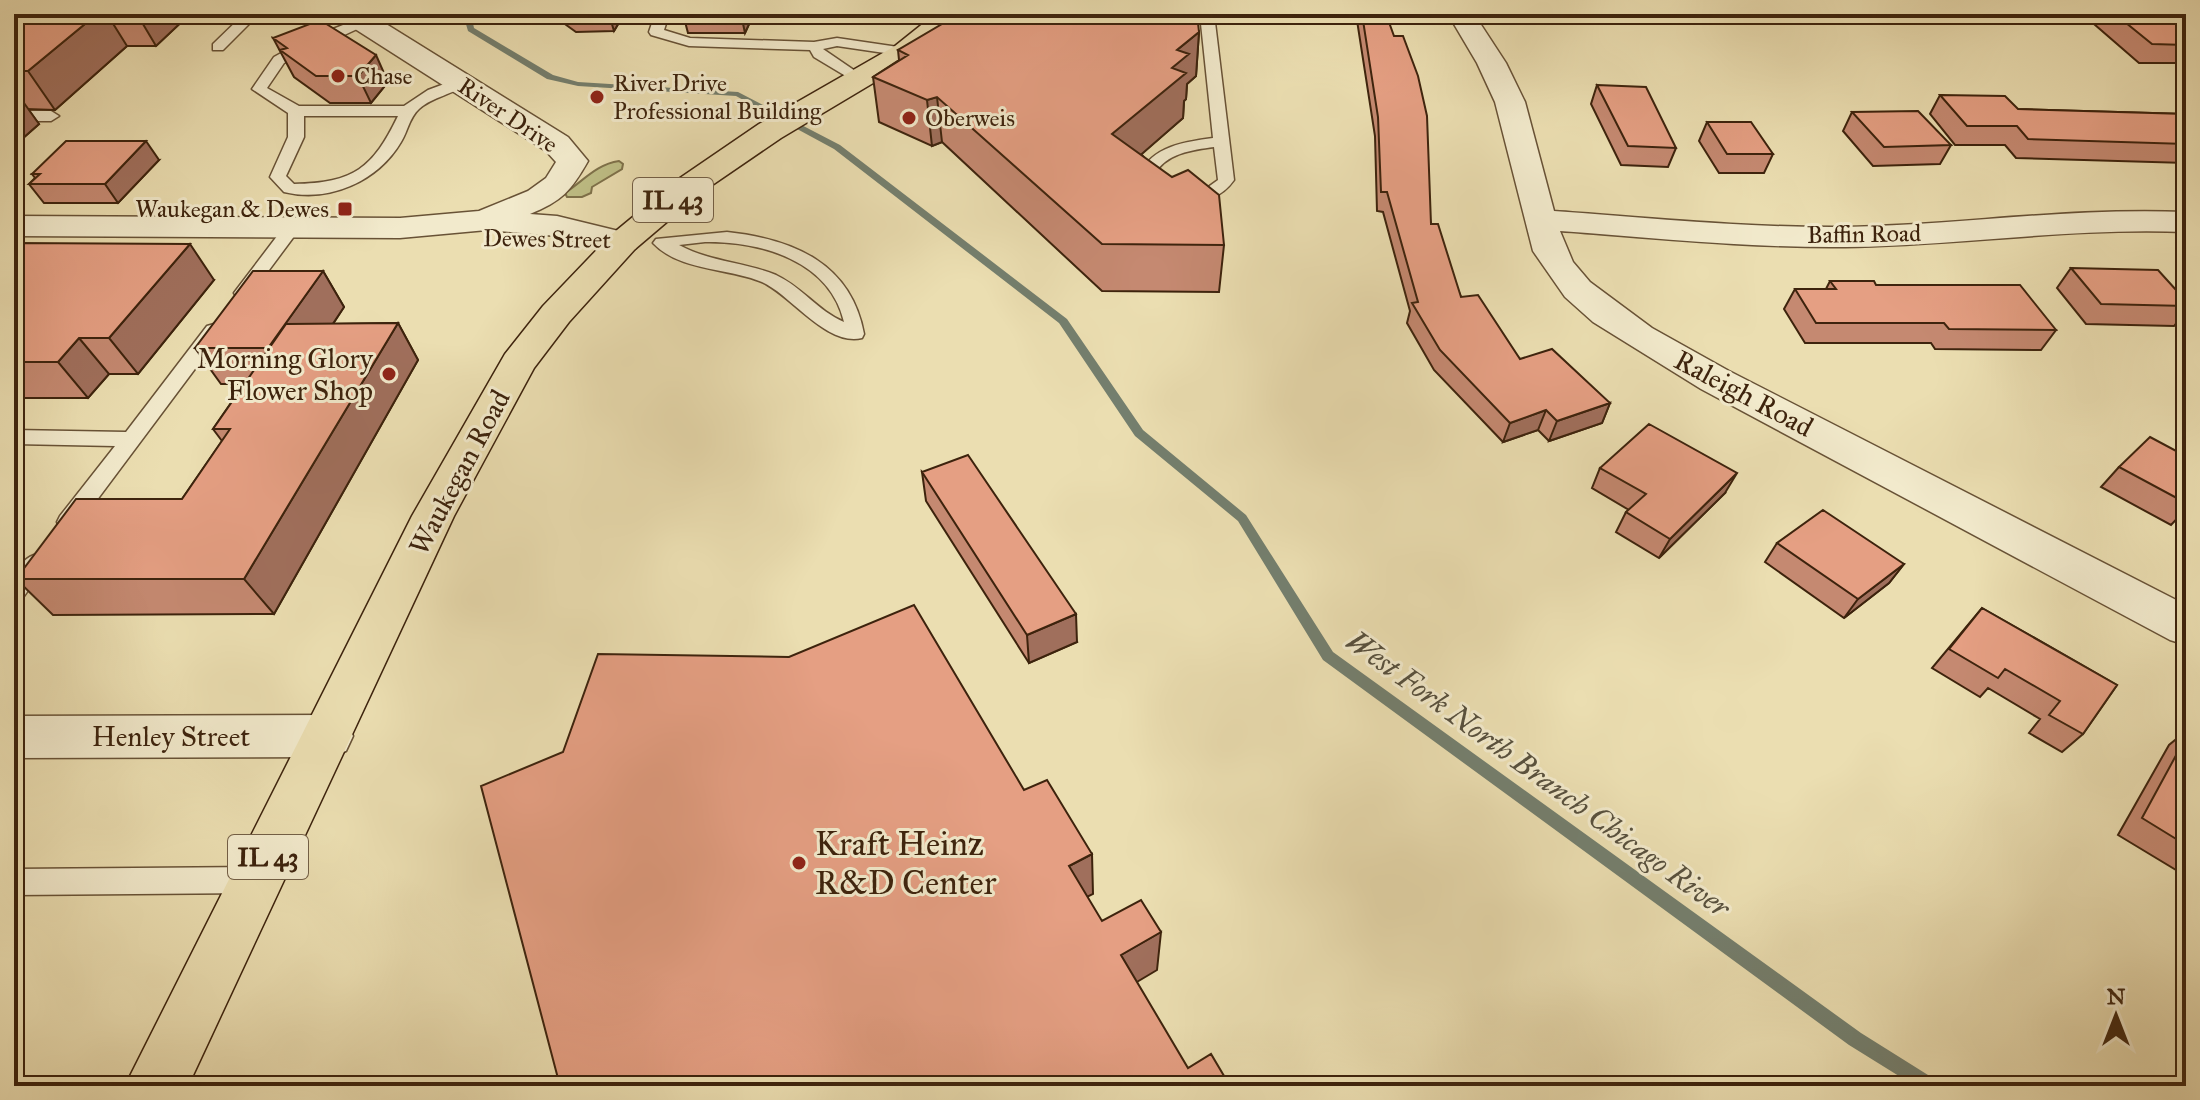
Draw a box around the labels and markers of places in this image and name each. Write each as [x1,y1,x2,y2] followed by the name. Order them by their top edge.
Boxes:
[354,61,413,91] place label: Chase
[329,67,347,85] marker: Chase
[613,68,822,126] place label: River Drive Professional Building
[588,88,606,106] marker: River Drive Professional Building
[925,103,1015,133] place label: Oberweis
[900,109,918,127] marker: Oberweis
[135,194,329,224] place label: Waukegan & Dewes
[336,200,354,218] marker: Waukegan & Dewes
[197,341,374,408] place label: Morning Glory Flower Shop
[380,365,398,383] marker: Morning Glory Flower Shop
[815,823,997,903] place label: Kraft Heinz R&D Center
[790,854,808,872] marker: Kraft Heinz R&D Center

